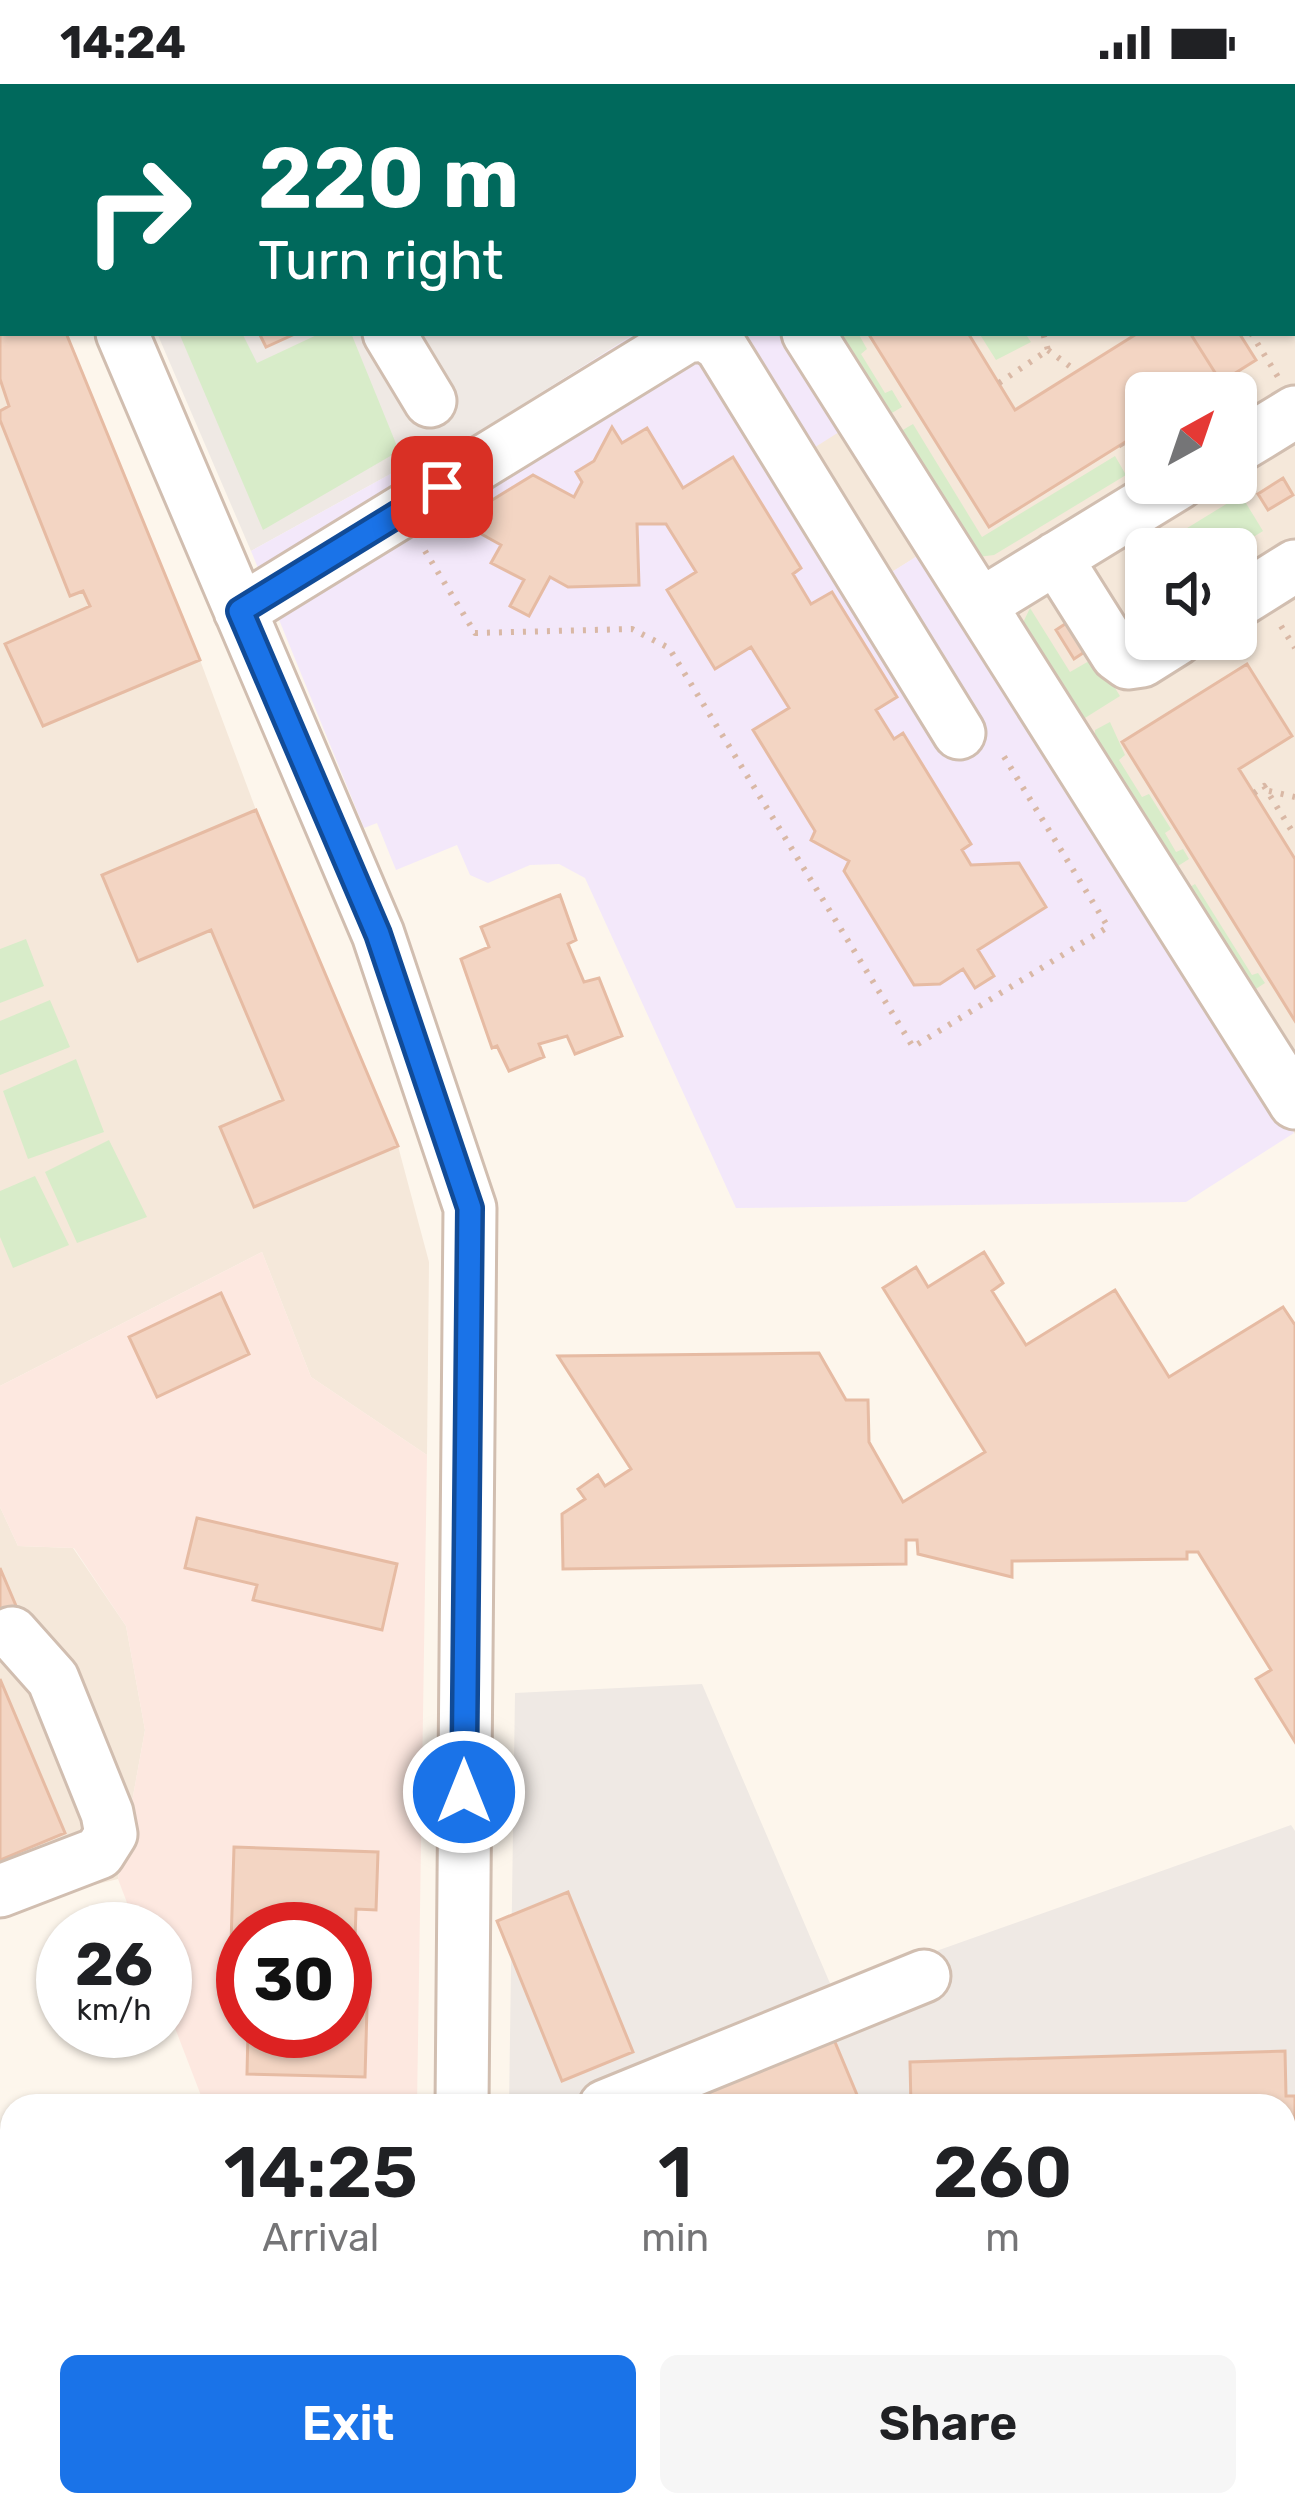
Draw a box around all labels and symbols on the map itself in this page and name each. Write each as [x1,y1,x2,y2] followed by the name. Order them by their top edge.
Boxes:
[1125,372,1257,504] north arrow
[391,436,493,538] pin
[401,1729,527,1855] position arrow
[216,1902,372,2058] speed limit sign: 30

